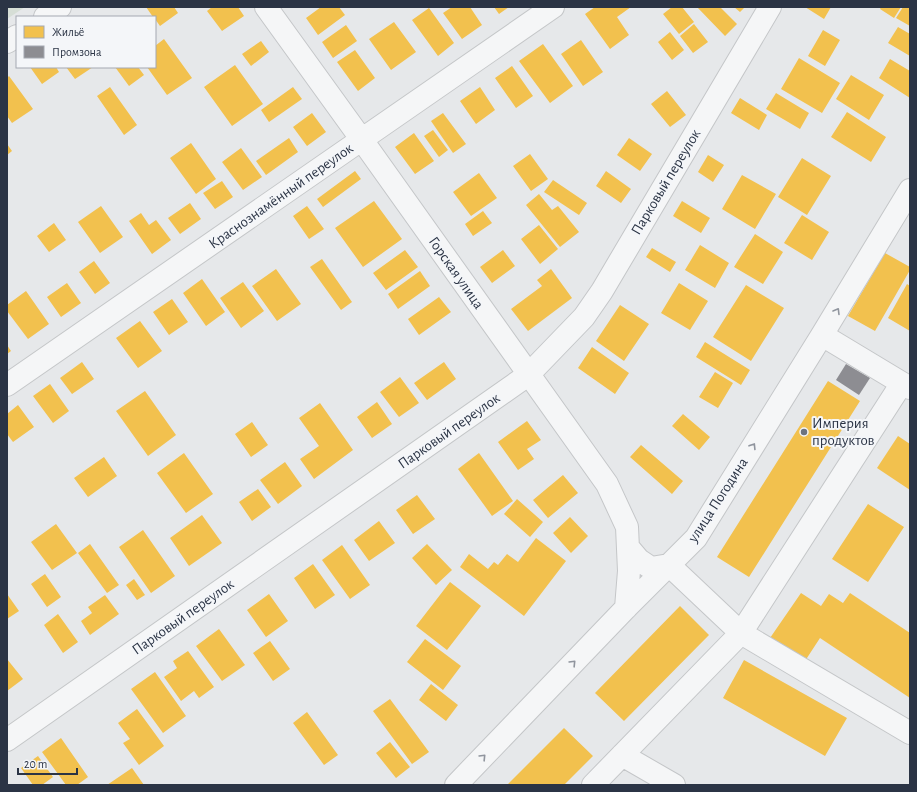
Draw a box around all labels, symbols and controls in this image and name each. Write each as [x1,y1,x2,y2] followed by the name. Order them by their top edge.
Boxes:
[16,16,156,68] legend
[52,26,84,38] text: Жильё
[52,46,102,58] text: Промзона
[629,126,703,237] street label: Парковый переулок
[206,140,356,252] street label: Краснознамённый переулок
[426,234,486,312] street label: Горская улица
[832,308,840,315] one-way arrow
[395,390,503,472] street label: Парковый переулок
[812,416,875,448] place label: Империя продуктов
[799,427,809,437] marker: Империя продуктов
[749,443,756,450] one-way arrow
[685,455,751,546] street label: улица Погодина
[129,576,237,658] street label: Парковый переулок
[568,660,576,668] one-way arrow
[18,750,77,776] scale bar
[478,754,486,762] one-way arrow
[24,758,47,770] text: 20 m

